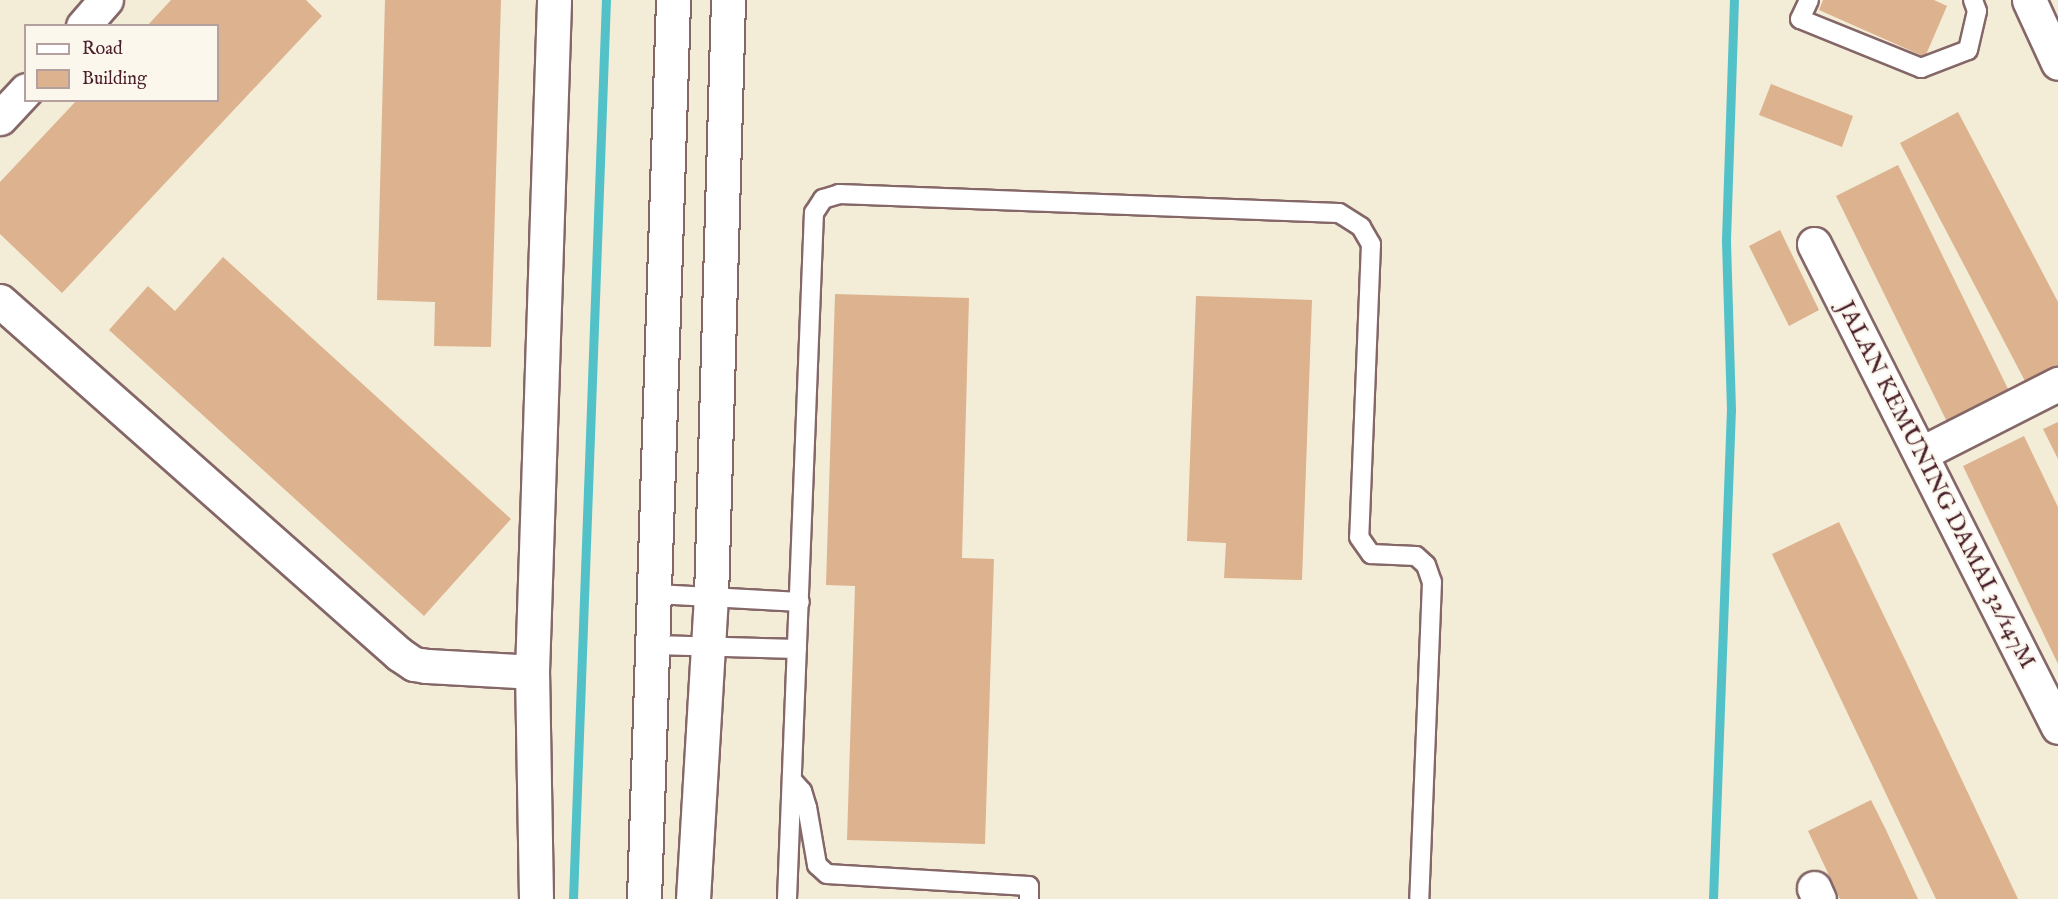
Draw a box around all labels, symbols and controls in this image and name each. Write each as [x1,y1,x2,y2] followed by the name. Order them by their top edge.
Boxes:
[24,24,219,102] legend
[82,38,123,61] text: Road
[82,68,147,91] text: Building
[1830,296,2042,674] street label: JALAN KEMUNING DAMAI 32/147M

